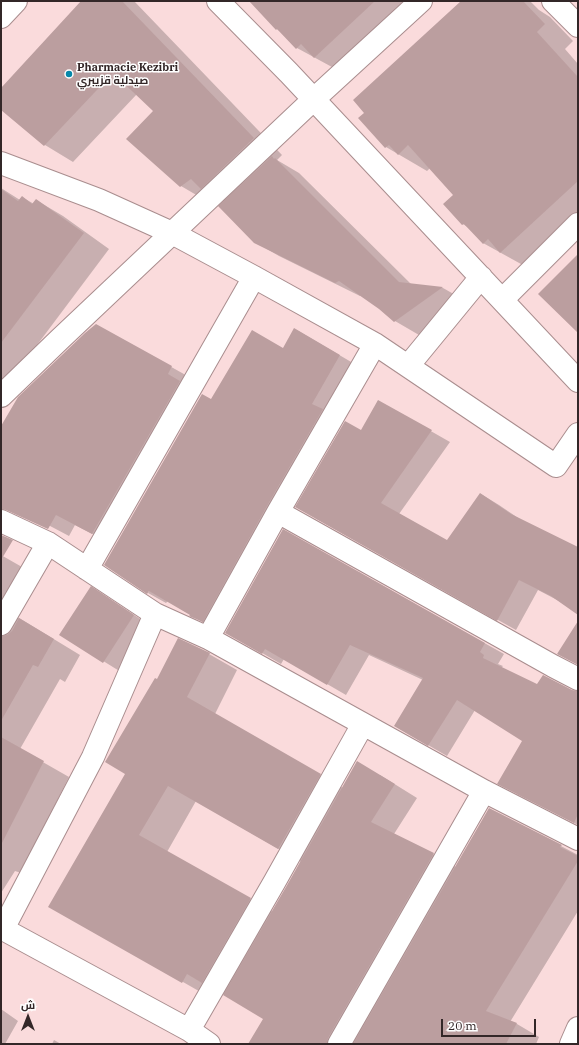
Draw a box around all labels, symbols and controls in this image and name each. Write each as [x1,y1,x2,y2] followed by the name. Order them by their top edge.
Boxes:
[77,61,178,87] place label: Pharmacie Kezibri صيدلية قزيبري
[64,69,74,79] marker: Pharmacie Kezibri صيدلية قزيبري
[8,997,48,1037] north arrow
[21,998,35,1012] text: ش
[443,1011,538,1037] scale bar
[448,1018,477,1033] text: 20 m

